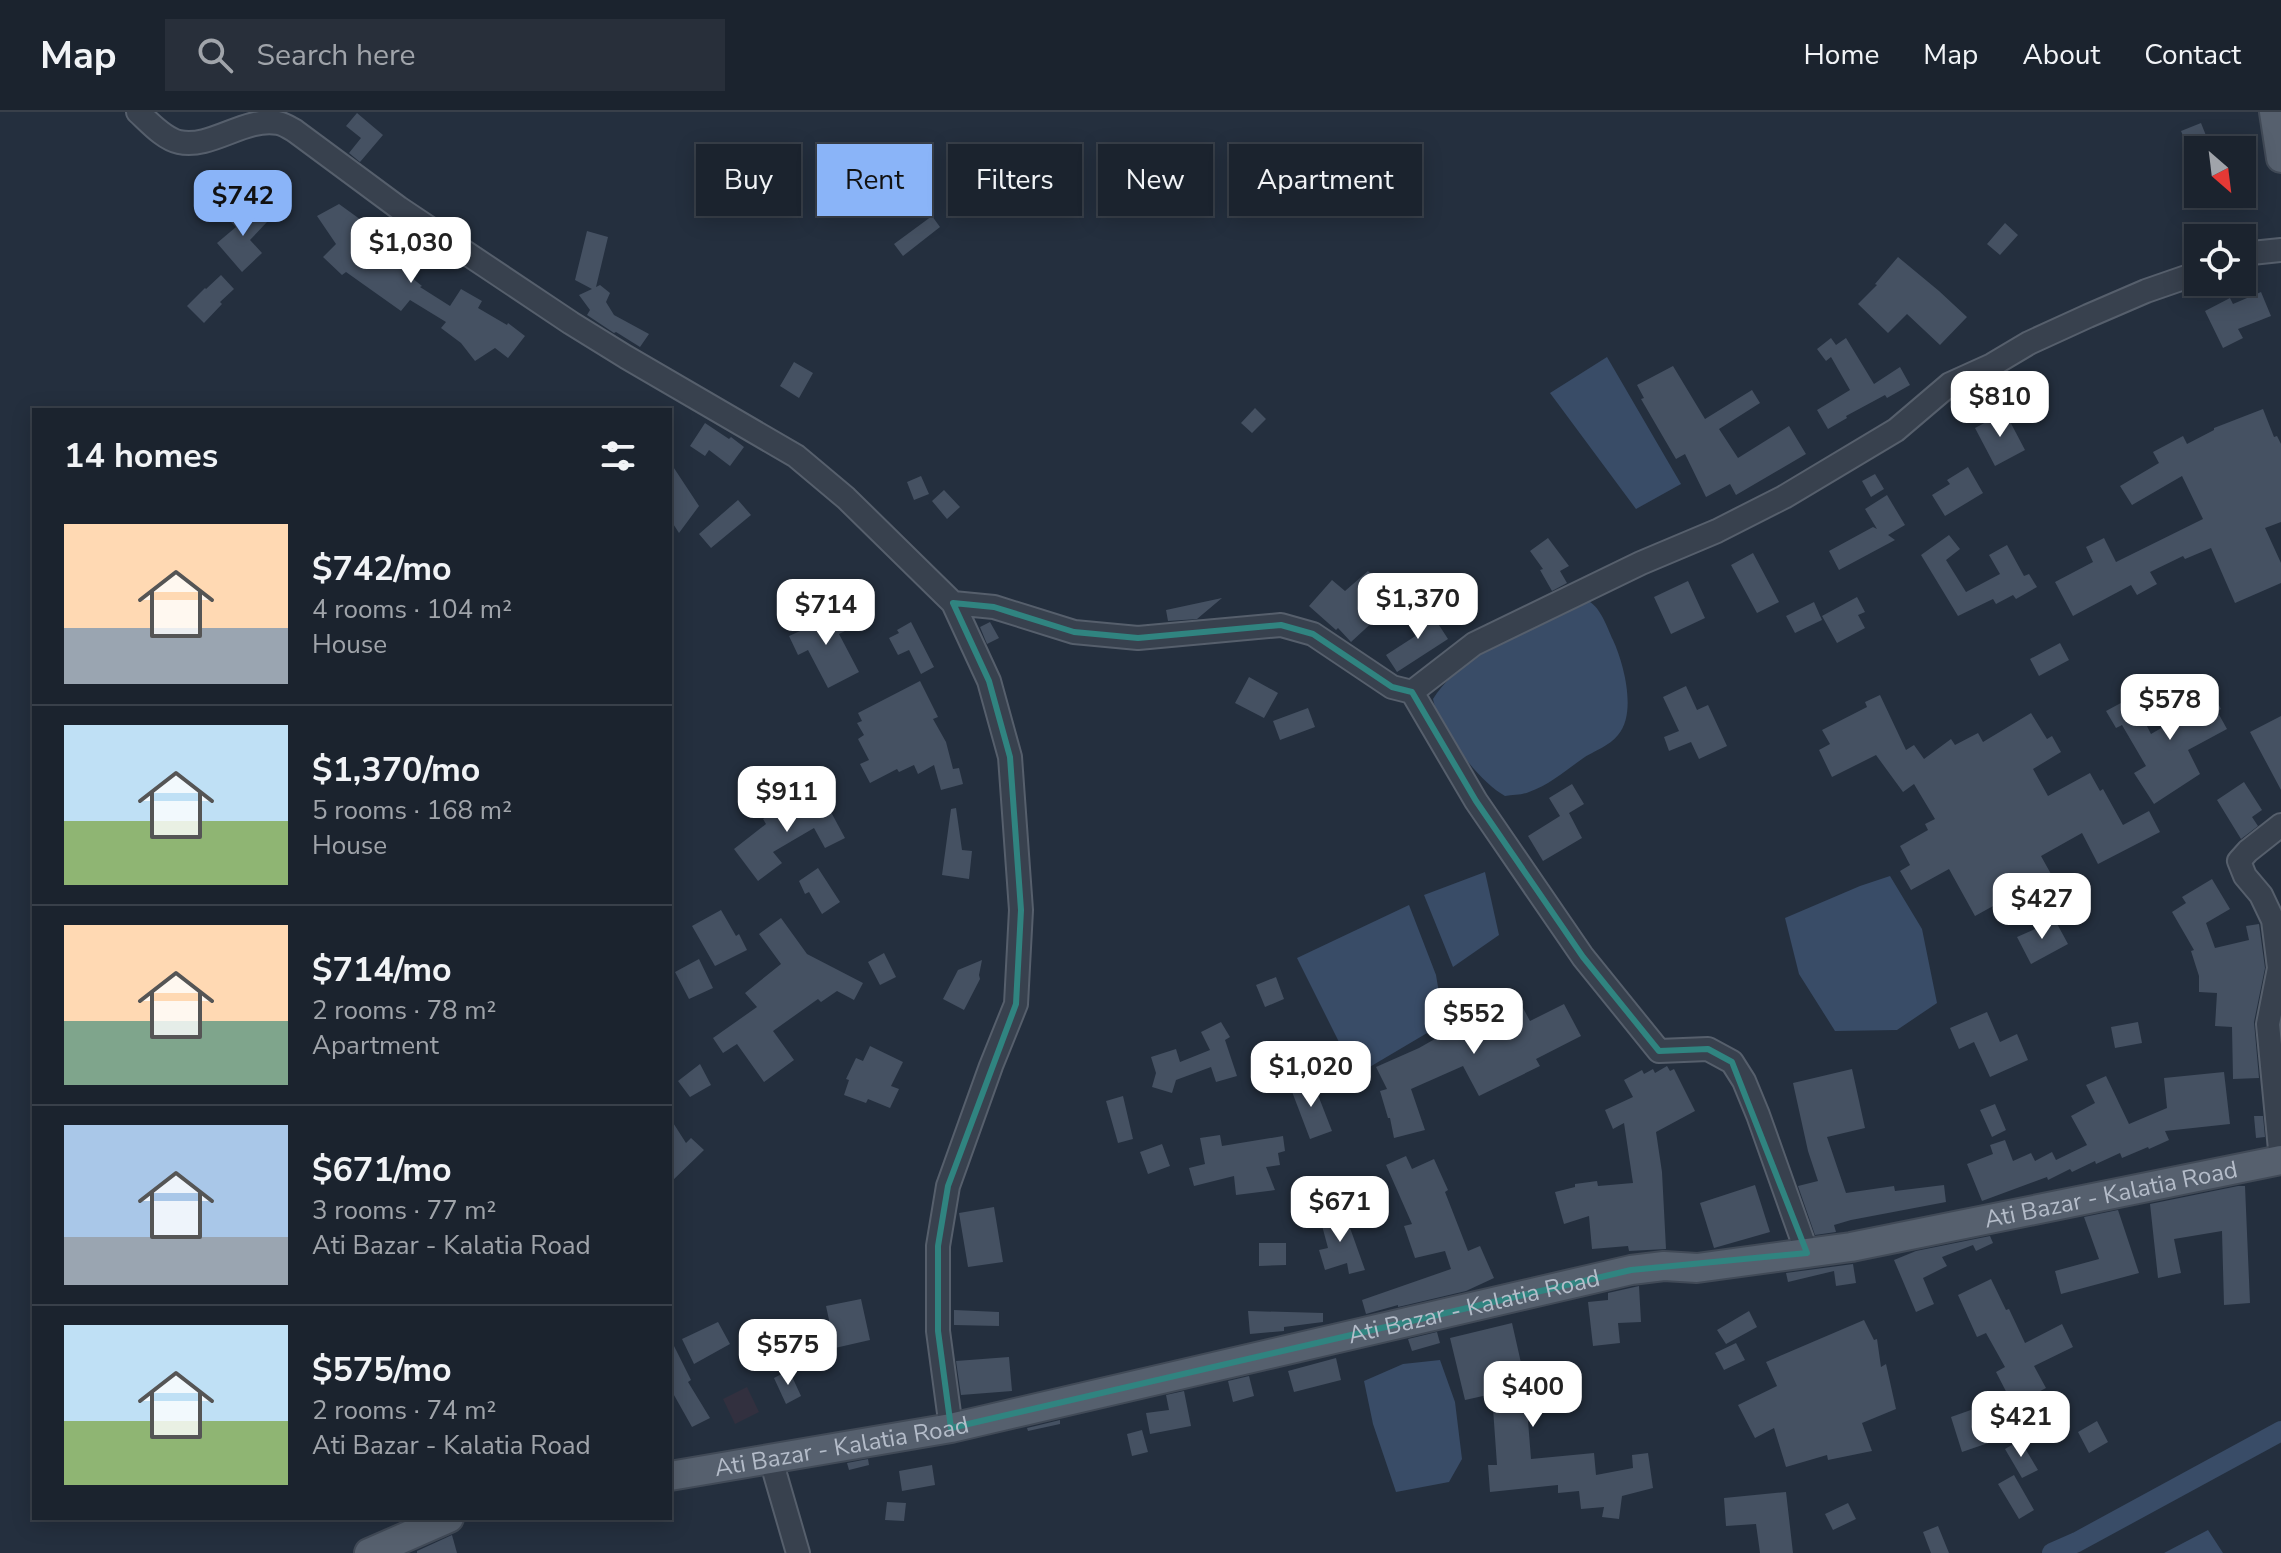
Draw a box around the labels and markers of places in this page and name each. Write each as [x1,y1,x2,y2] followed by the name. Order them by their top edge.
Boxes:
[196,170,290,238] pin: $742
[346,217,476,285] pin: $1,030
[1953,371,2047,439] pin: $810
[1353,573,1483,641] pin: $1,370
[779,579,873,647] pin: $714
[2123,674,2217,742] pin: $578
[740,766,834,834] pin: $911
[1995,873,2089,941] pin: $427
[1427,988,1521,1056] pin: $552
[1246,1041,1376,1109] pin: $1,020
[1293,1176,1387,1244] pin: $671
[741,1319,835,1387] pin: $575
[1486,1361,1580,1429] pin: $400
[1974,1391,2068,1459] pin: $421

